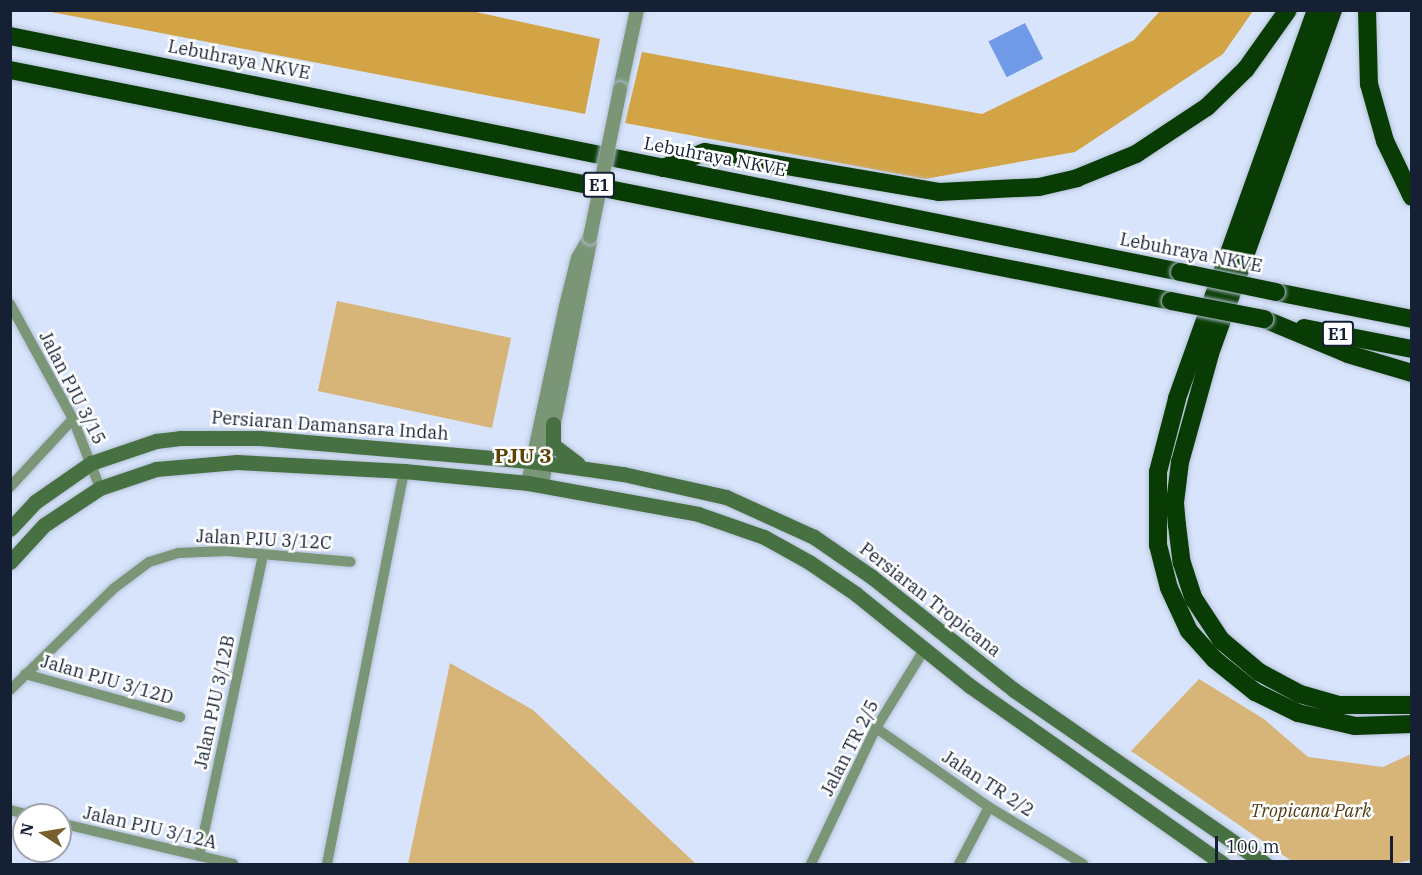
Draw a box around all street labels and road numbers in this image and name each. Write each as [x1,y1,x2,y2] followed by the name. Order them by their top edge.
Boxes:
[166,36,312,84] street label: Lebuhraya NKVE
[642,133,788,181] street label: Lebuhraya NKVE
[582,172,616,198] road number: E1
[1118,229,1264,277] street label: Lebuhraya NKVE
[1322,321,1354,347] road number: E1
[34,328,110,448] street label: Jalan PJU 3/15
[211,407,449,445] street label: Persiaran Damansara Indah
[196,526,332,554] street label: Jalan PJU 3/12C
[855,538,1005,662] street label: Persiaran Tropicana
[190,633,240,771] street label: Jalan PJU 3/12B
[38,651,176,709] street label: Jalan PJU 3/12D
[817,696,883,800] street label: Jalan TR 2/5
[938,746,1038,822] street label: Jalan TR 2/2
[81,802,219,854] street label: Jalan PJU 3/12A

